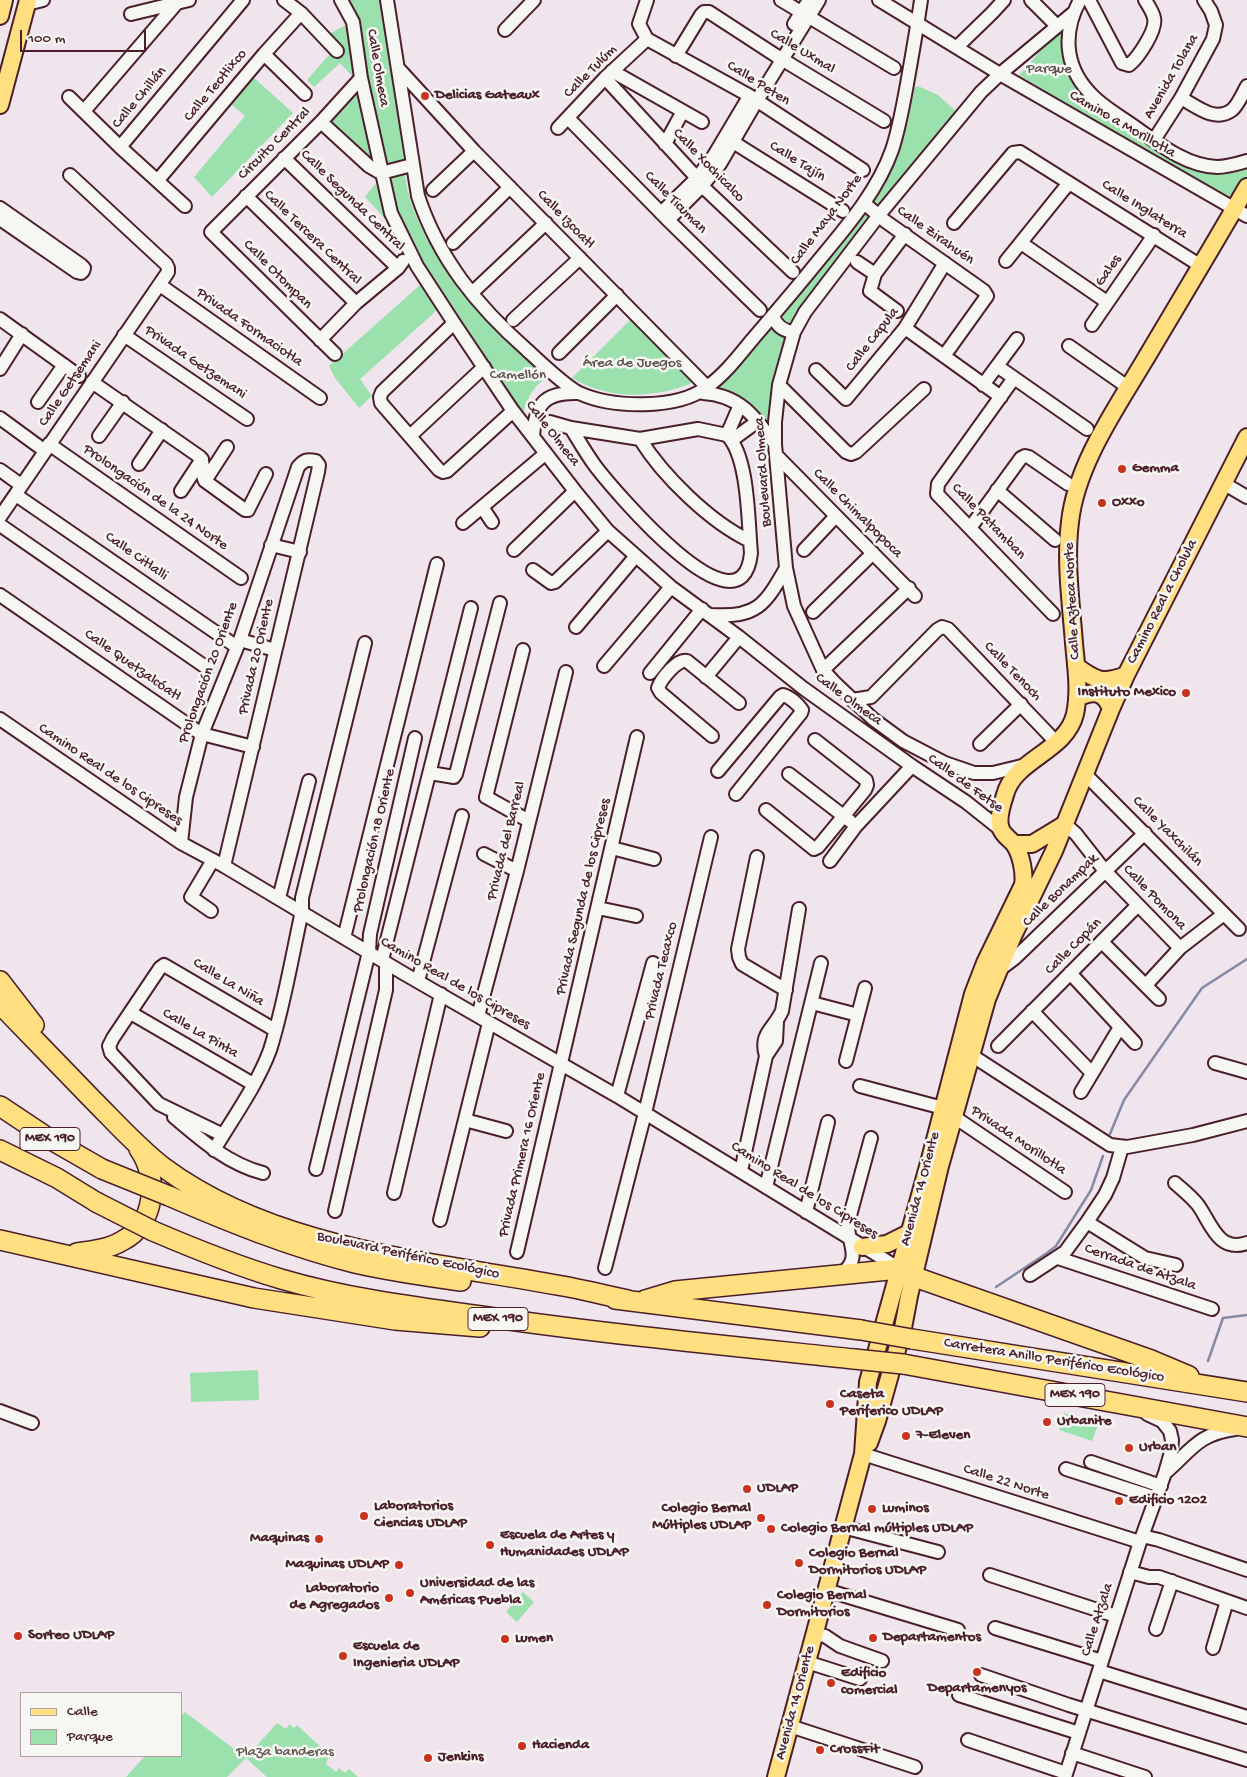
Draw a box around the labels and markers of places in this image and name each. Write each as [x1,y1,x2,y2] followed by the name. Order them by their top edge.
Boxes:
[435,87,540,105] place label: Delicias Gateaux
[419,90,431,102] marker: Delicias Gateaux
[1132,460,1179,478] place label: Gemma
[1116,463,1128,475] marker: Gemma
[1112,494,1145,512] place label: Oxxo
[1096,497,1108,509] marker: Oxxo
[1078,684,1176,702] place label: Instituto Mexico
[1180,687,1192,699] marker: Instituto Mexico
[840,1386,943,1421] place label: Caseta Periferico UDLAP
[824,1398,836,1410] marker: Caseta Periferico UDLAP
[1057,1413,1111,1431] place label: Urbanite
[1041,1416,1053,1428] marker: Urbanite
[916,1427,970,1445] place label: 7-Eleven
[900,1430,912,1442] marker: 7-Eleven
[1139,1439,1176,1457] place label: Urban
[1123,1442,1135,1454] marker: Urban
[757,1480,798,1498] place label: UDLAP
[741,1483,753,1495] marker: UDLAP
[1129,1492,1207,1510] place label: Edificio 1202
[1113,1495,1125,1507] marker: Edificio 1202
[374,1498,467,1533] place label: Laboratorios Ciencias UDLAP
[652,1500,751,1535] place label: Colegio Bernal Múltiples UDLAP
[882,1500,929,1518] place label: Luminos
[866,1503,878,1515] marker: Luminos
[358,1510,370,1522] marker: Laboratorios Ciencias UDLAP
[755,1512,767,1524] marker: Colegio Bernal Múltiples UDLAP
[781,1520,973,1538] place label: Colegio Bernal múltiples UDLAP
[765,1523,777,1535] marker: Colegio Bernal múltiples UDLAP
[500,1527,629,1562] place label: Escuela de Artes y Humanidades UDLAP
[250,1530,309,1548] place label: Maquinas
[313,1533,325,1545] marker: Maquinas
[484,1539,496,1551] marker: Escuela de Artes y Humanidades UDLAP
[809,1545,926,1580] place label: Colegio Bernal Dormitorios UDLAP
[285,1556,389,1574] place label: Maquinas UDLAP
[793,1557,805,1569] marker: Colegio Bernal Dormitorios UDLAP
[393,1559,405,1571] marker: Maquinas UDLAP
[420,1575,534,1610] place label: Universidad de las Américas Puebla
[290,1580,379,1615] place label: Laboratorio de Agregados
[404,1587,416,1599] marker: Universidad de las Américas Puebla
[777,1587,867,1622] place label: Colegio Bernal Dormitorios
[383,1592,395,1604] marker: Laboratorio de Agregados
[761,1599,773,1611] marker: Colegio Bernal Dormitorios
[28,1627,114,1645] place label: Sorteo UDLAP
[883,1629,981,1647] place label: Departamentos
[12,1630,24,1642] marker: Sorteo UDLAP
[515,1630,553,1648] place label: Lumen
[867,1632,879,1644] marker: Departamentos
[499,1633,511,1645] marker: Lumen
[353,1638,460,1673] place label: Escuela de Ingenieria UDLAP
[337,1650,349,1662] marker: Escuela de Ingenieria UDLAP
[841,1665,898,1700] place label: Edificio comercial
[971,1666,983,1678] marker: Departamenyos
[825,1677,837,1689] marker: Edificio comercial
[927,1680,1027,1698] place label: Departamenyos
[532,1737,589,1755] place label: Hacienda
[516,1740,528,1752] marker: Hacienda
[830,1741,879,1759] place label: CrossFit
[814,1744,826,1756] marker: CrossFit
[438,1749,483,1767] place label: Jenkins
[422,1752,434,1764] marker: Jenkins

